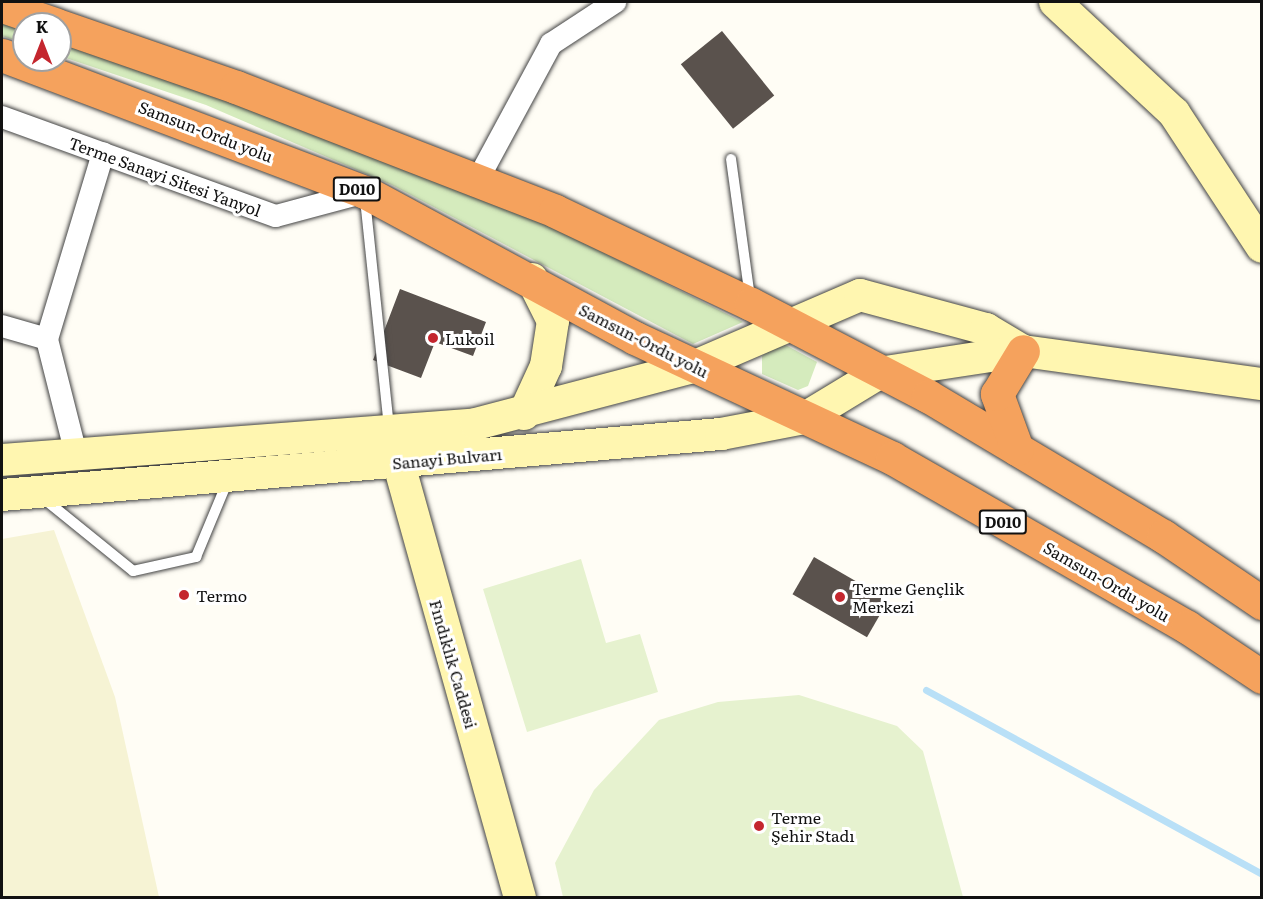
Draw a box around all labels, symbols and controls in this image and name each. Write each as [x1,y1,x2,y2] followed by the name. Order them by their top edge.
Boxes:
[12,12,72,72] north arrow
[36,14,48,38] text: K
[136,97,276,165] street label: Samsun-Ordu yolu
[66,132,264,220] street label: Terme Sanayi Sitesi Yanyol
[332,177,382,201] road number: D010
[576,299,712,381] street label: Samsun-Ordu yolu
[445,328,495,348] place label: Lukoil
[426,331,440,345] marker: Lukoil
[391,444,503,472] street label: Sanayi Bulvarı
[978,510,1028,534] road number: D010
[1041,537,1173,625] street label: Samsun-Ordu yolu
[852,578,964,616] place label: Terme Gençlik Merkezi
[196,585,247,605] place label: Termo
[177,588,191,602] marker: Termo
[833,590,847,604] marker: Terme Gençlik Merkezi
[426,597,482,731] street label: Fındıklık Caddesi
[771,807,855,845] place label: Terme Şehir Stadı
[752,819,766,833] marker: Terme Şehir Stadı

